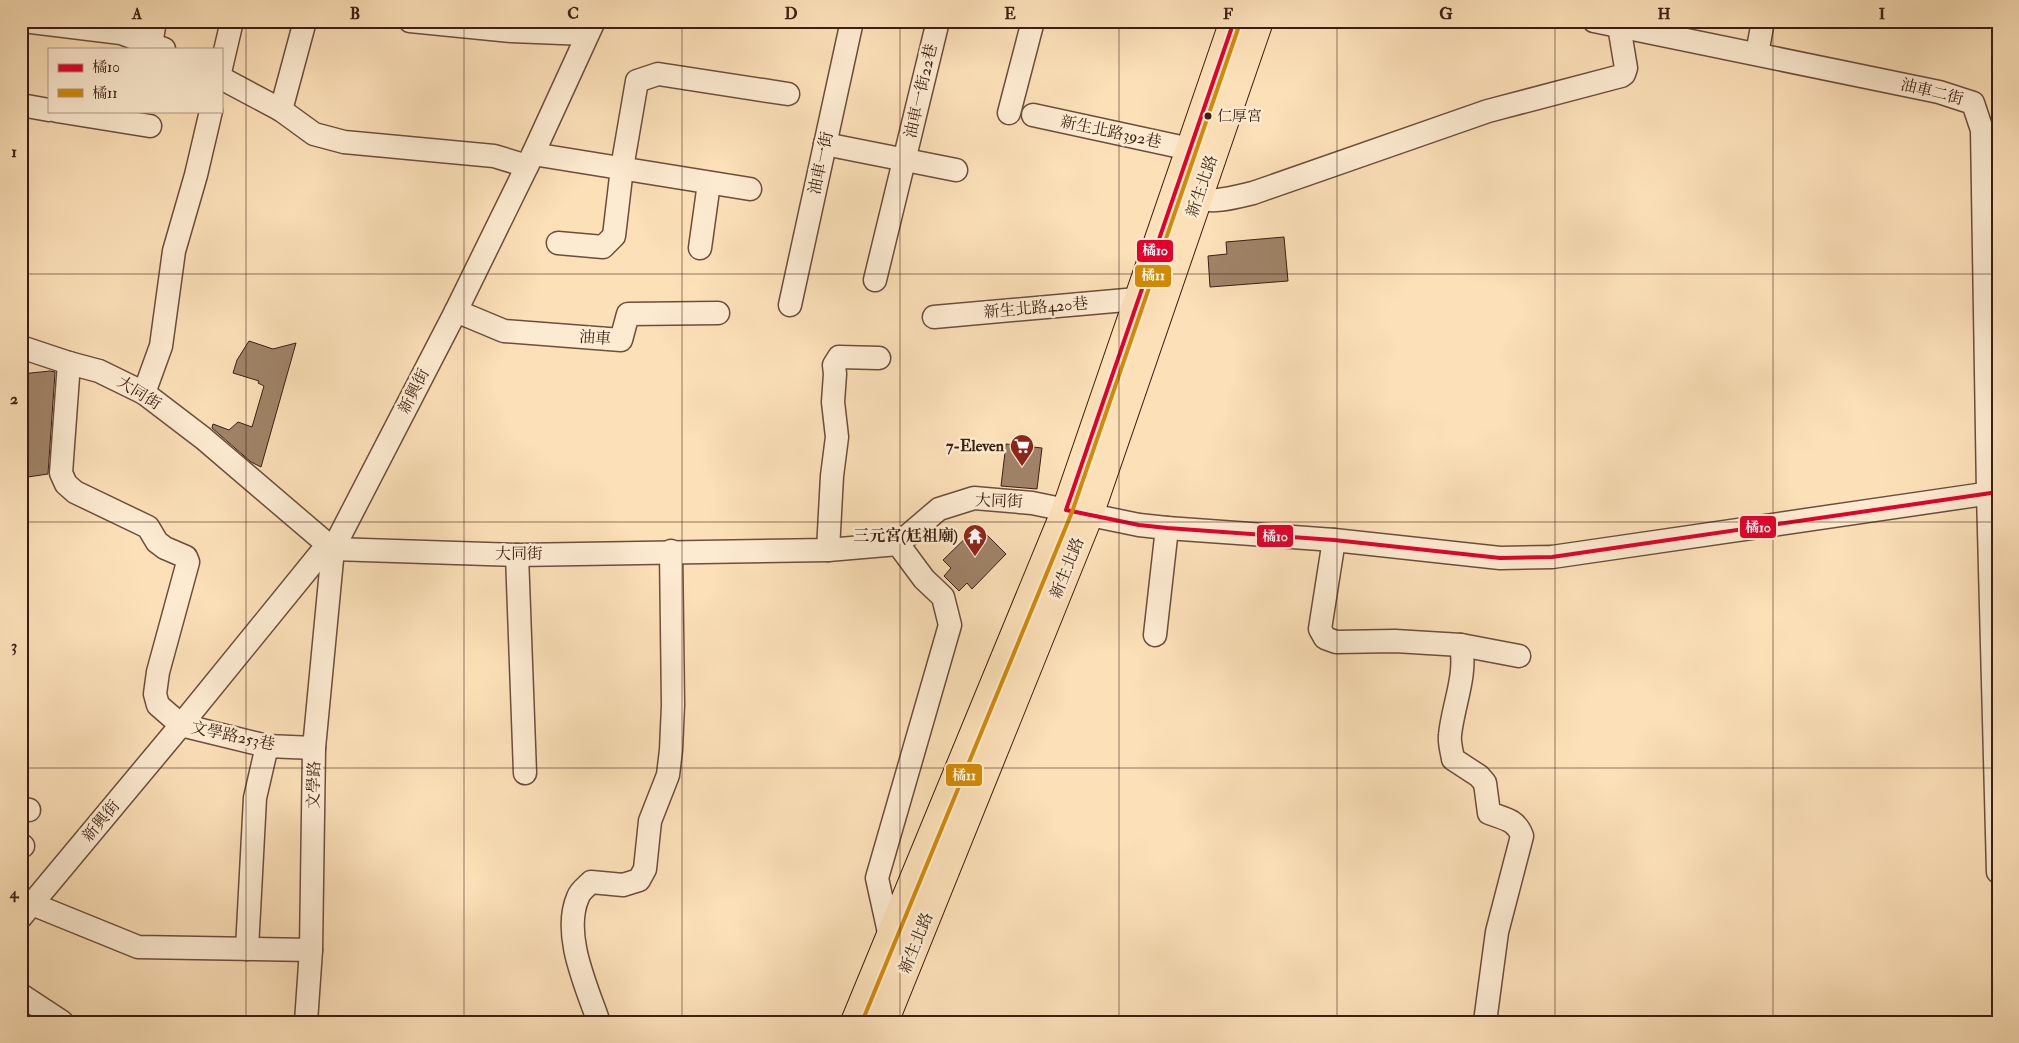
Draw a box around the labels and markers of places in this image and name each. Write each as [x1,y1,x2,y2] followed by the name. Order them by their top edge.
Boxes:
[1217,107,1262,126] place label: 仁厚宮
[1203,111,1213,121] marker: 仁厚宮
[1009,433,1035,467] supermarket icon: 7-Eleven
[946,436,1005,456] place label: 7-Eleven
[962,523,988,557] temple icon: 三元宮(尪祖廟)
[853,526,958,546] place label: 三元宮(尪祖廟)

